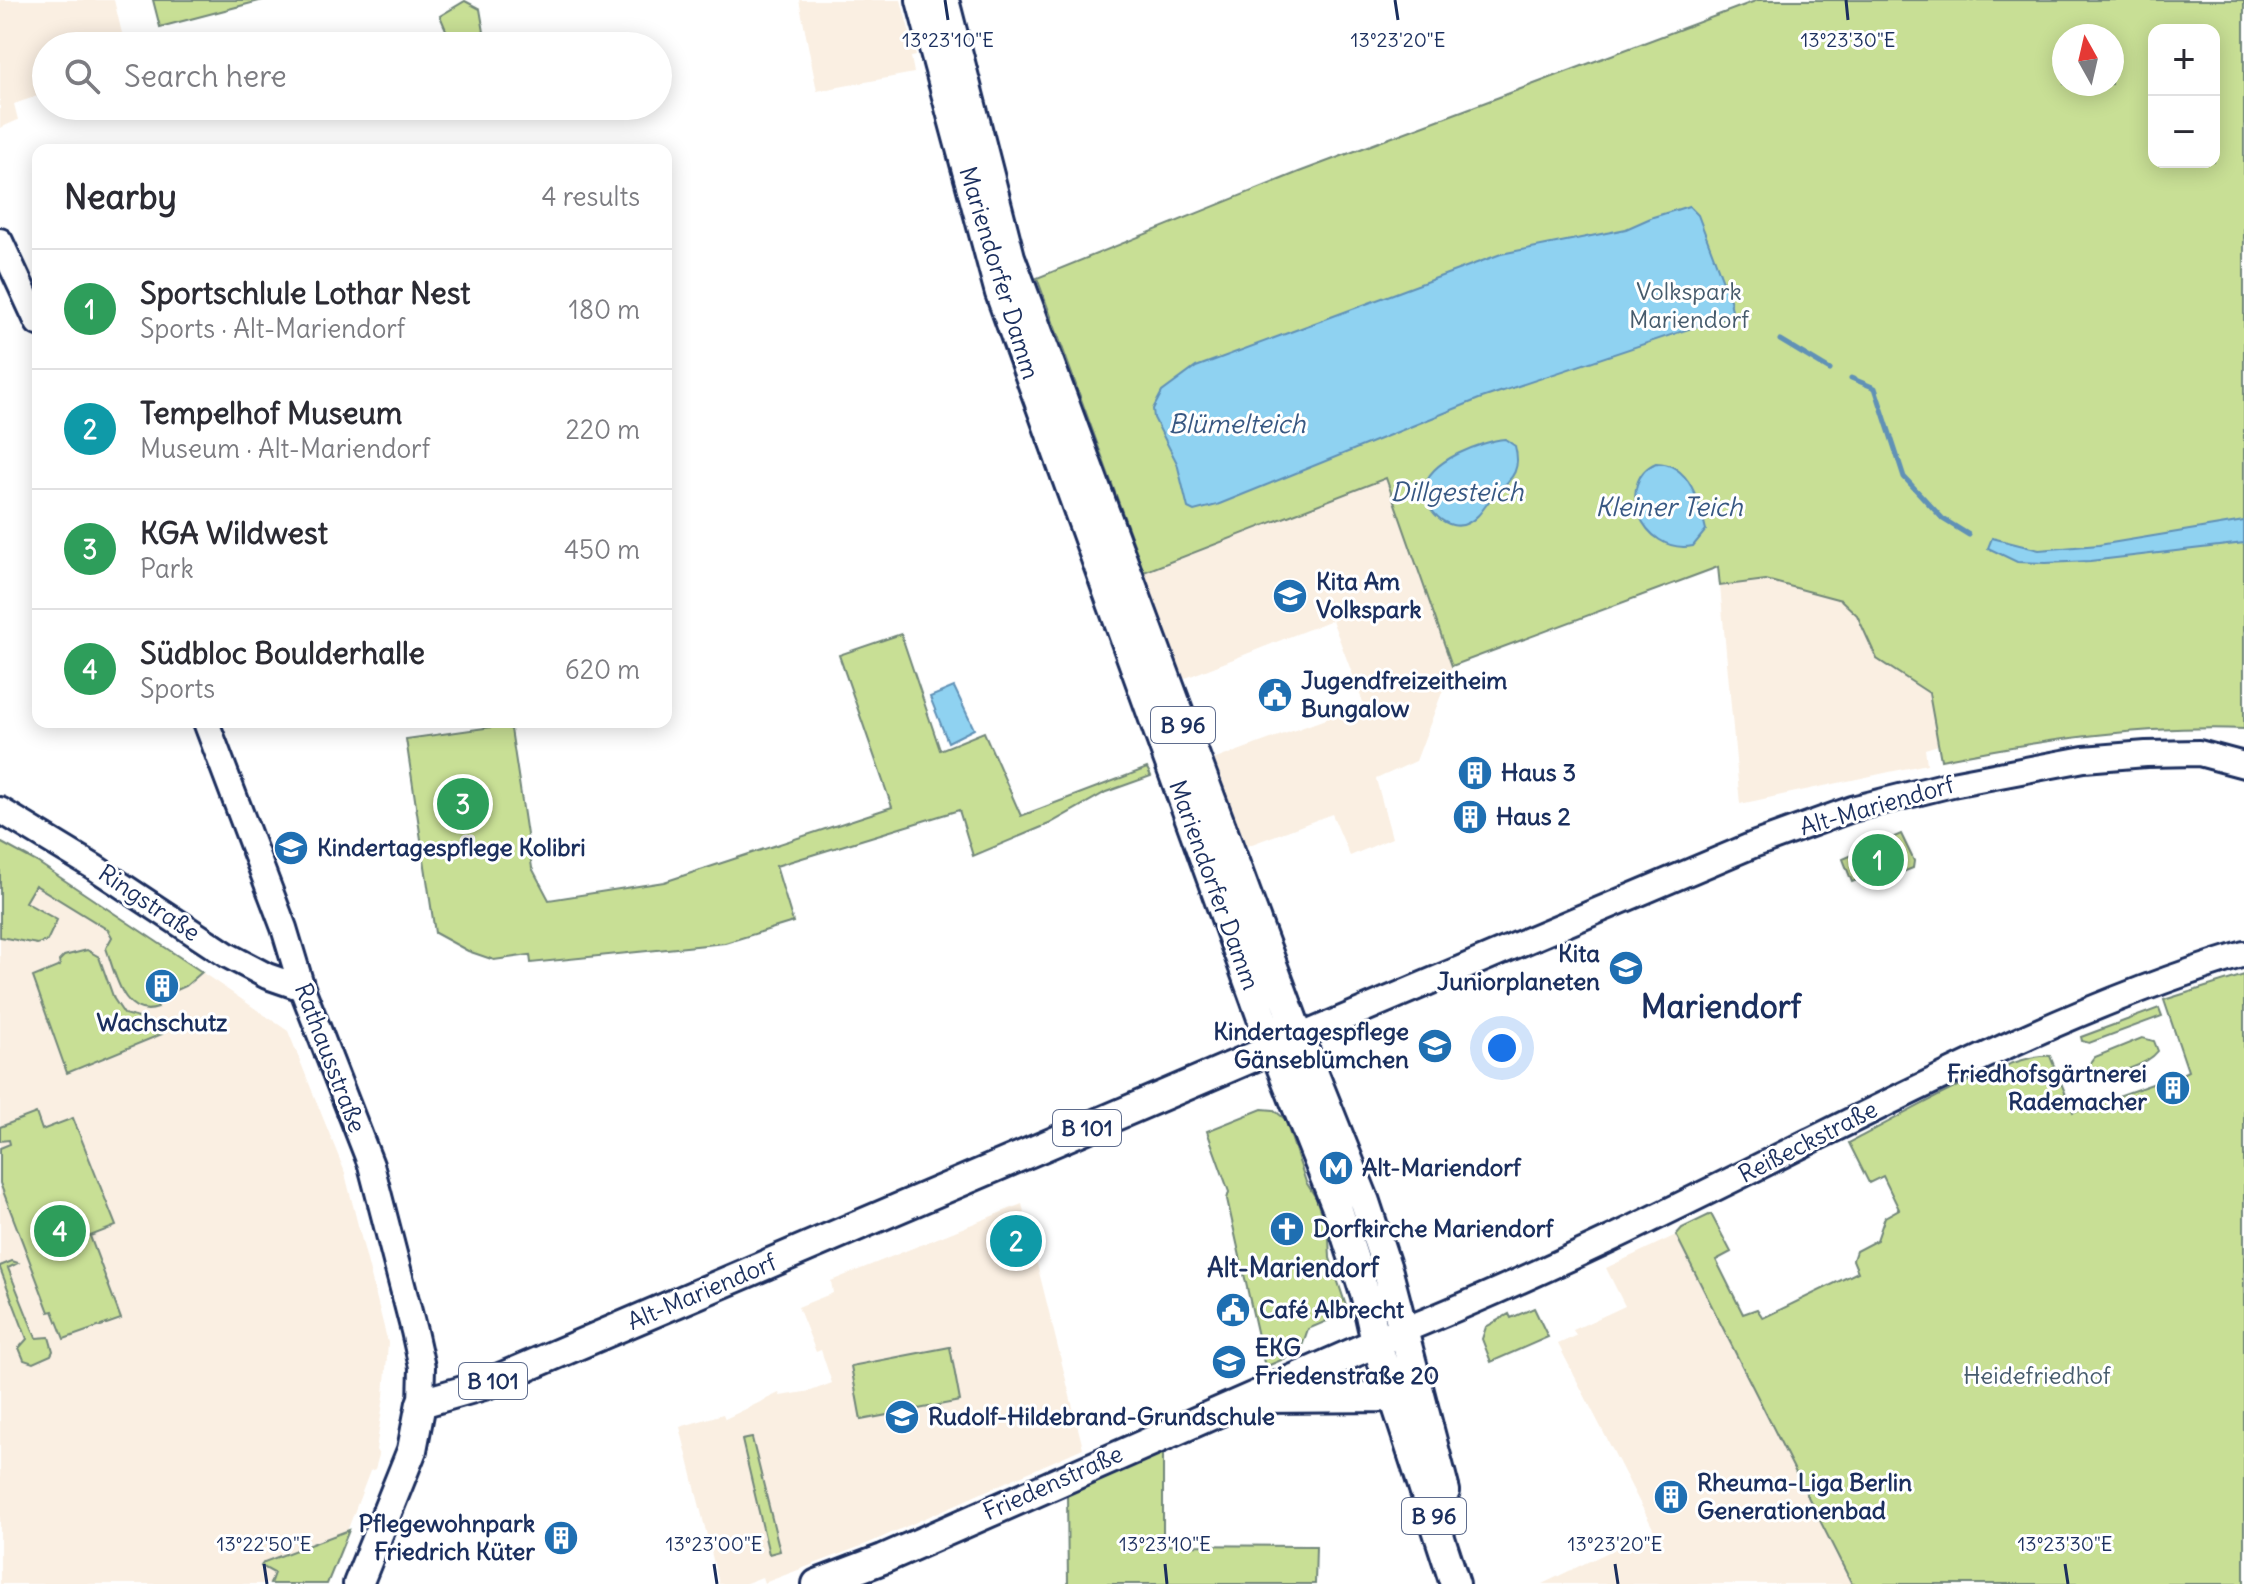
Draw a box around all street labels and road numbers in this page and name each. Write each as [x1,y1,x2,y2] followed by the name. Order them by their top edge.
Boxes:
[953,163,1047,383] street label: Mariendorfer Damm
[1151,707,1215,743] road number: B 96
[1796,768,1958,841] street label: Alt-Mariendorf
[1163,776,1267,994] street label: Mariendorfer Damm
[93,857,206,947] street label: Ringstraße
[289,979,373,1137] street label: Rathausstraße
[1733,1093,1882,1189] street label: Reißeckstraße
[1053,1110,1121,1146] road number: B 101
[623,1246,782,1336] street label: Alt-Mariendorf
[459,1363,527,1399] road number: B 101
[978,1438,1127,1526] street label: Friedenstraße
[1402,1498,1466,1534] road number: B 96

